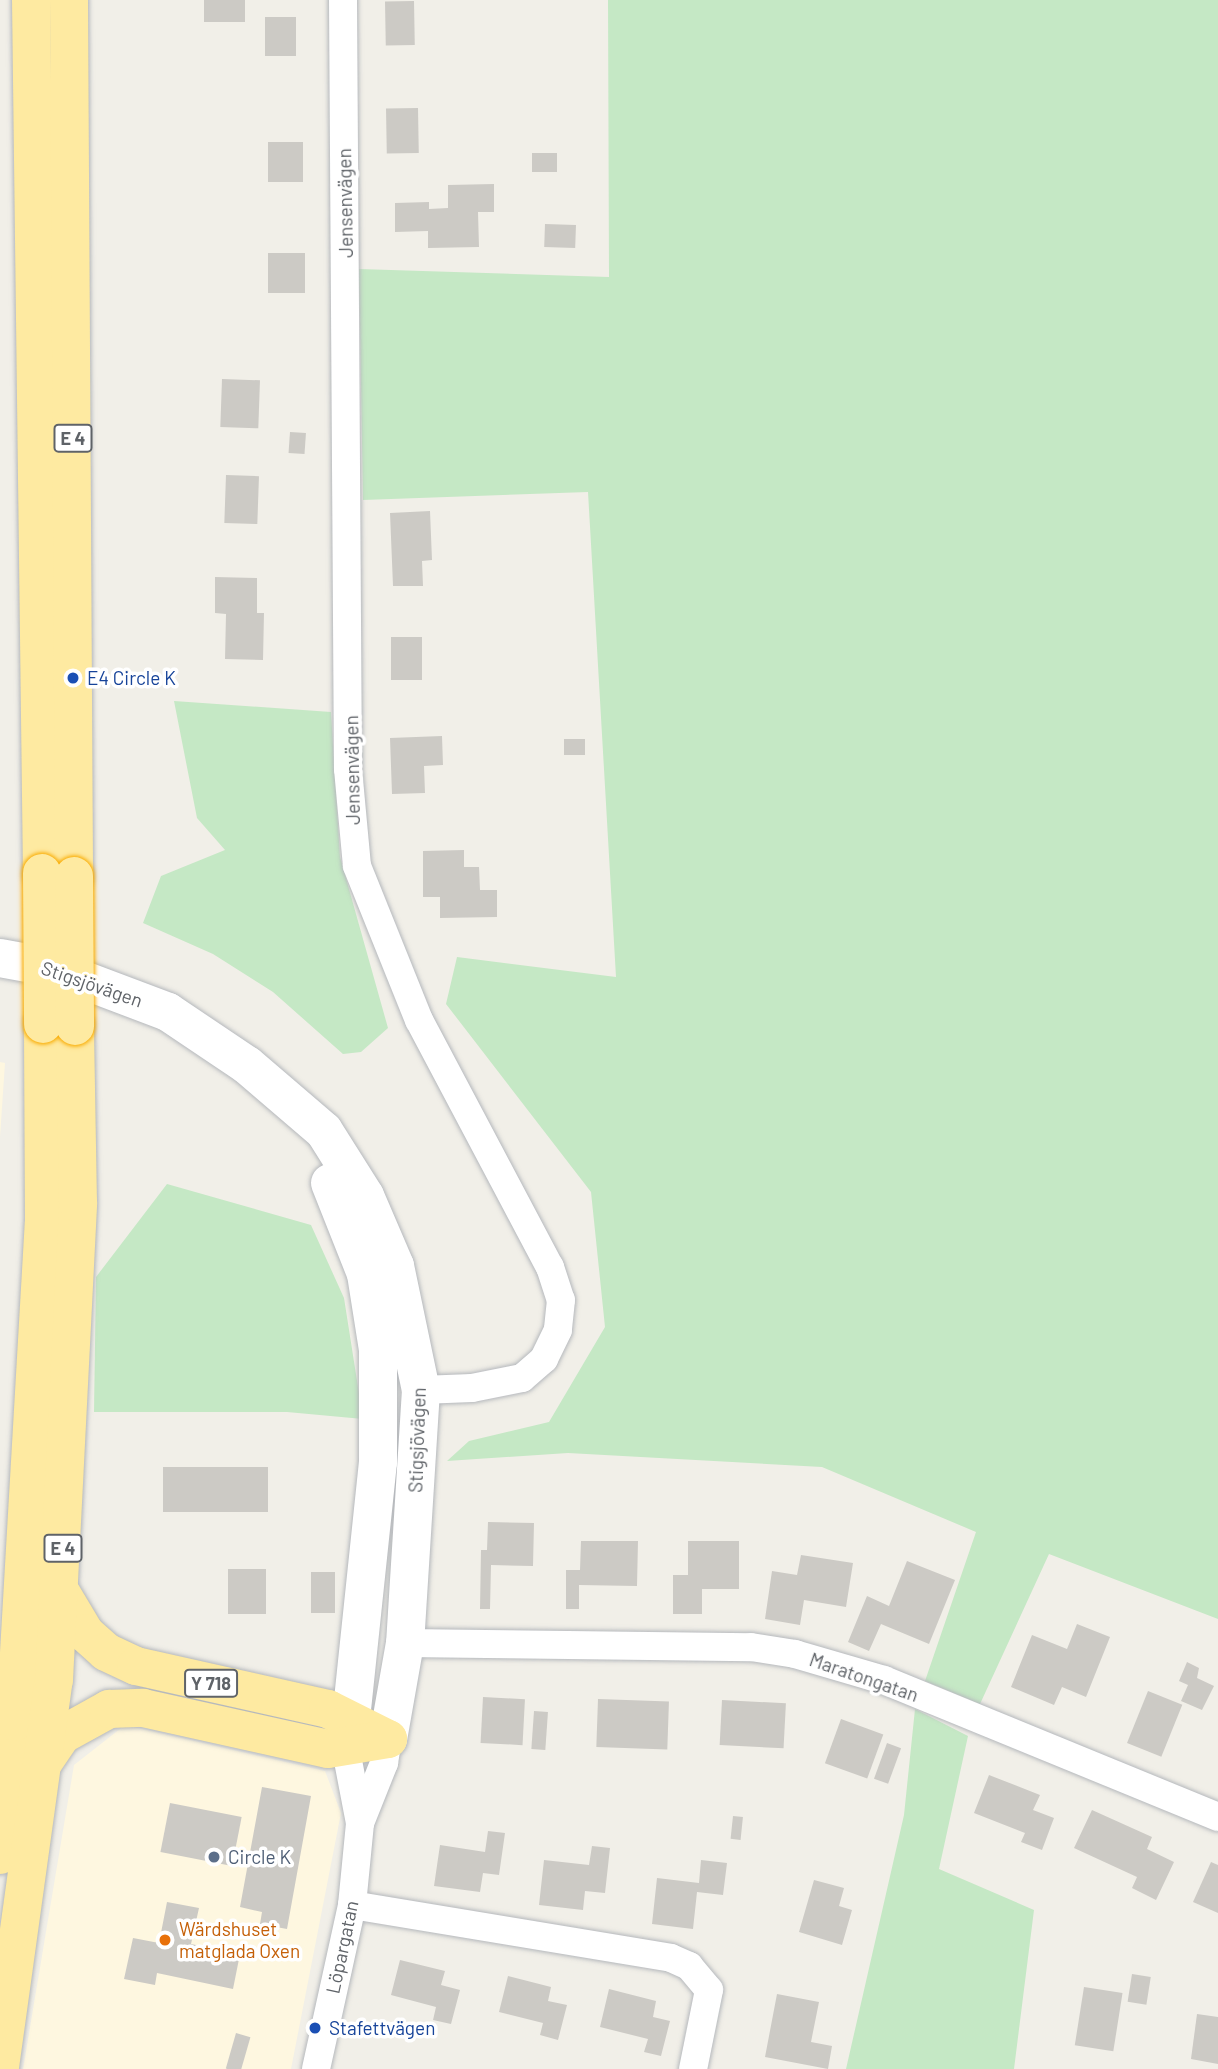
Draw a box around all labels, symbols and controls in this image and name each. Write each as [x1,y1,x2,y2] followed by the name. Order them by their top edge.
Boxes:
[333,148,357,258] street label: Jensenvägen
[52,424,94,452] road number: E 4
[87,667,176,689] place label: E4 Circle K
[65,670,81,686] marker: E4 Circle K
[340,715,364,825] street label: Jensenvägen
[38,956,146,1012] street label: Stigsjövägen
[404,1387,430,1493] street label: Stigsjövägen
[42,1534,84,1562] road number: E 4
[807,1648,921,1706] street label: Maratongatan
[183,1668,239,1698] road number: Y 718
[228,1846,291,1868] place label: Circle K
[206,1849,222,1865] marker: Circle K
[321,1898,363,1996] street label: Löpargatan
[179,1918,300,1962] place label: Wärdshuset matglada Oxen
[157,1932,173,1948] marker: Wärdshuset matglada Oxen
[329,2017,435,2039] place label: Stafettvägen
[307,2020,323,2036] marker: Stafettvägen

